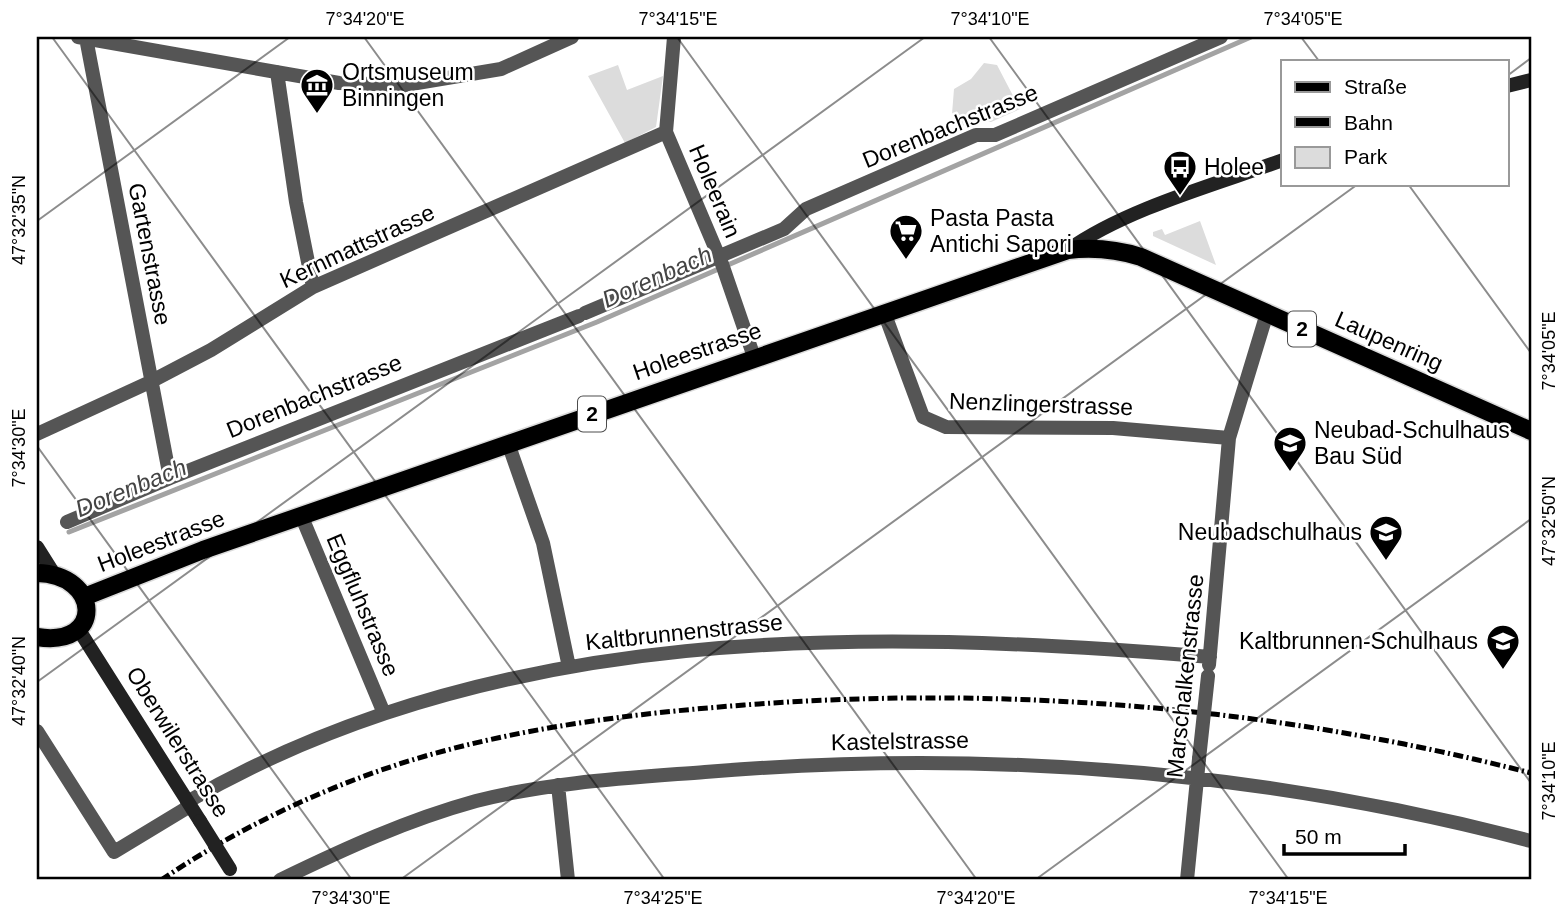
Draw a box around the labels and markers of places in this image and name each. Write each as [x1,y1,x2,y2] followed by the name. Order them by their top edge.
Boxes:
[342,59,474,111] place label: Ortsmuseum Binningen
[298,66,336,115] museum icon: Ortsmuseum Binningen
[1161,148,1199,197] bus stop icon: Holee
[1204,154,1264,180] place label: Holee
[930,205,1072,257] place label: Pasta Pasta Antichi Sapori
[887,212,925,261] supermarket icon: Pasta Pasta Antichi Sapori
[1314,417,1510,469] place label: Neubad-Schulhaus Bau Süd
[1271,424,1309,473] school or university icon: Neubad-Schulhaus Bau Süd
[1367,513,1405,562] school or university icon: Neubadschulhaus
[1178,519,1362,545] place label: Neubadschulhaus
[1484,622,1522,671] school or university icon: Kaltbrunnen-Schulhaus
[1239,628,1478,654] place label: Kaltbrunnen-Schulhaus

